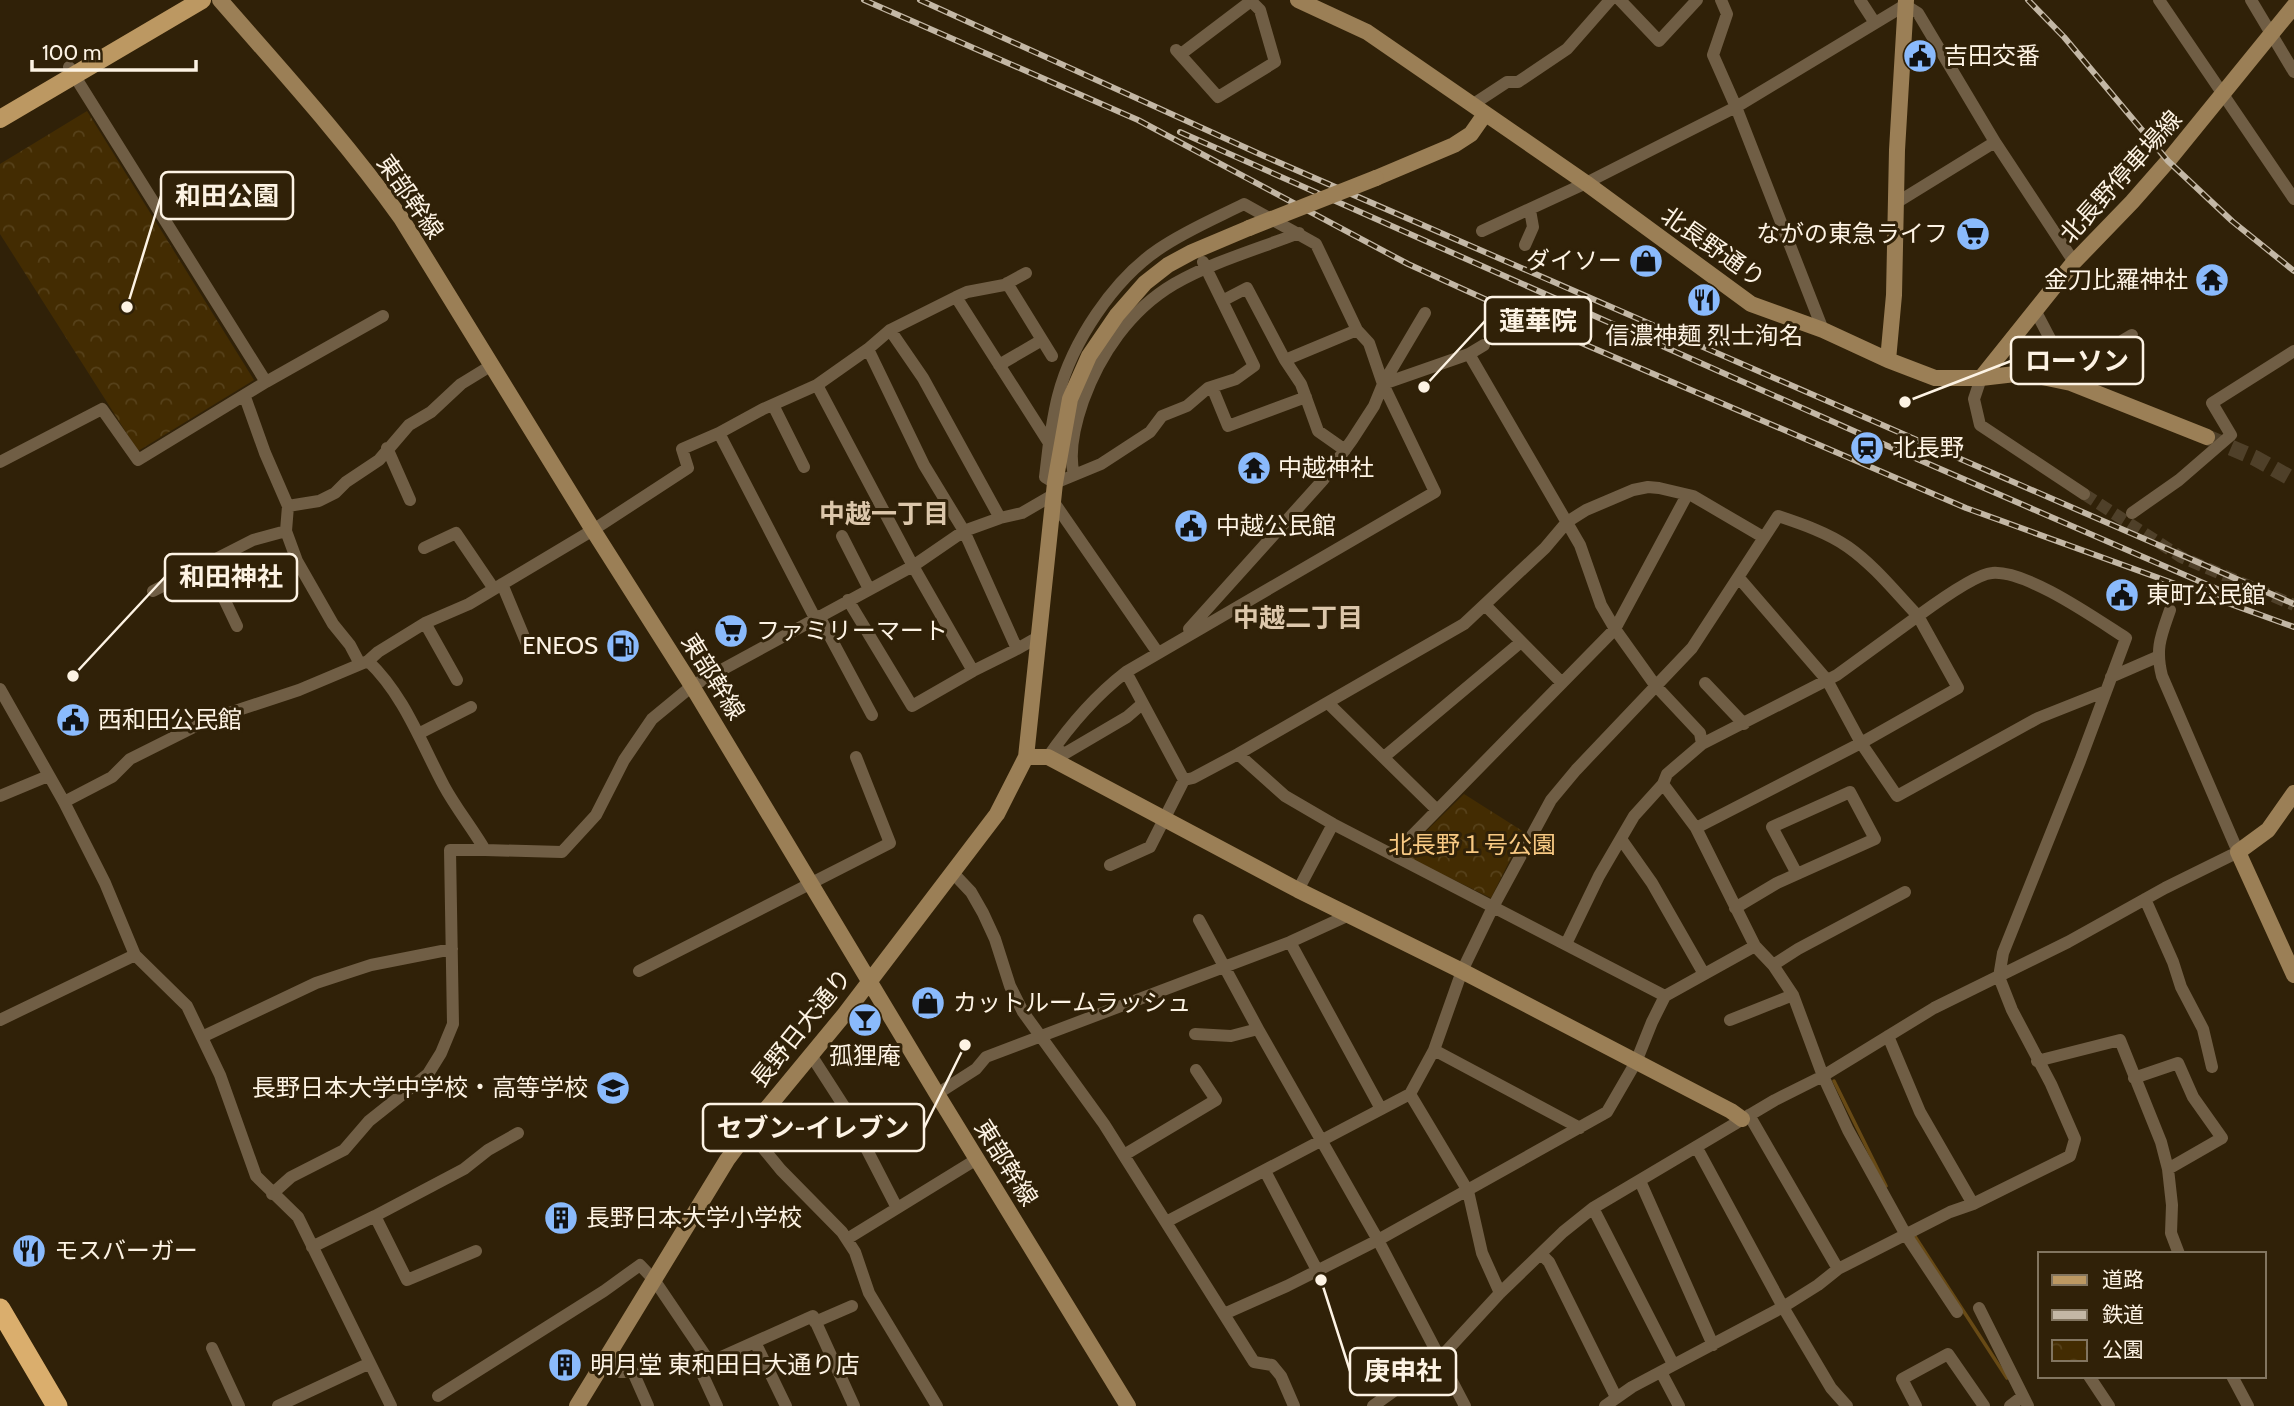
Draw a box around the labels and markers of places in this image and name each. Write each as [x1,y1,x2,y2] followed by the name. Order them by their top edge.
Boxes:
[1901,37,1939,75] public building icon: 吉田交番
[1944,41,2040,70] place label: 吉田交番
[161,172,293,219] callout: 和田公園
[1954,215,1992,253] supermarket icon: ながの東急ライフ
[1756,219,1948,248] place label: ながの東急ライフ
[1627,242,1665,280] shop icon: ダイソー
[1526,246,1622,275] place label: ダイソー
[2193,261,2231,299] temple icon: 金刀比羅神社
[2044,265,2188,294] place label: 金刀比羅神社
[1685,281,1723,319] restaurant icon: 信濃神麺 烈士洵名
[1485,297,1591,344] callout: 蓮華院
[1605,321,1803,350] place label: 信濃神麺 烈士洵名
[2011,337,2143,384] callout: ローソン
[1848,429,1886,467] station icon: 北長野
[1892,433,1964,462] place label: 北長野
[1235,449,1273,487] temple icon: 中越神社
[1278,453,1374,482] place label: 中越神社
[1172,507,1210,545] public building icon: 中越公民館
[1216,511,1336,540] place label: 中越公民館
[165,554,297,601] callout: 和田神社
[2103,576,2141,614] public building icon: 東町公民館
[2146,580,2266,609] place label: 東町公民館
[712,612,750,650] supermarket icon: ファミリーマート
[756,616,948,645] place label: ファミリーマート
[604,627,642,665] fuel station icon: ENEOS
[522,631,598,660] place label: ENEOS
[54,701,92,739] public building icon: 西和田公民館
[98,705,242,734] place label: 西和田公民館
[909,984,947,1022] shop icon: カットルームラッシュ
[953,988,1191,1017] place label: カットルームラッシュ
[846,1001,884,1039] bar icon: 孤狸庵
[829,1041,901,1070] place label: 孤狸庵
[594,1069,632,1107] school or university icon: 長野日本大学中学校・高等学校
[252,1073,588,1102] place label: 長野日本大学中学校・高等学校
[703,1104,924,1151] callout: セブン-イレブン
[542,1199,580,1237] building icon: 長野日本大学小学校
[586,1203,802,1232] place label: 長野日本大学小学校
[10,1232,48,1270] restaurant icon: モスバーガー
[54,1236,198,1265] place label: モスバーガー
[546,1346,584,1384] building icon: 明月堂 東和田日大通り店
[1350,1348,1456,1395] callout: 庚申社
[590,1350,859,1379] place label: 明月堂 東和田日大通り店

